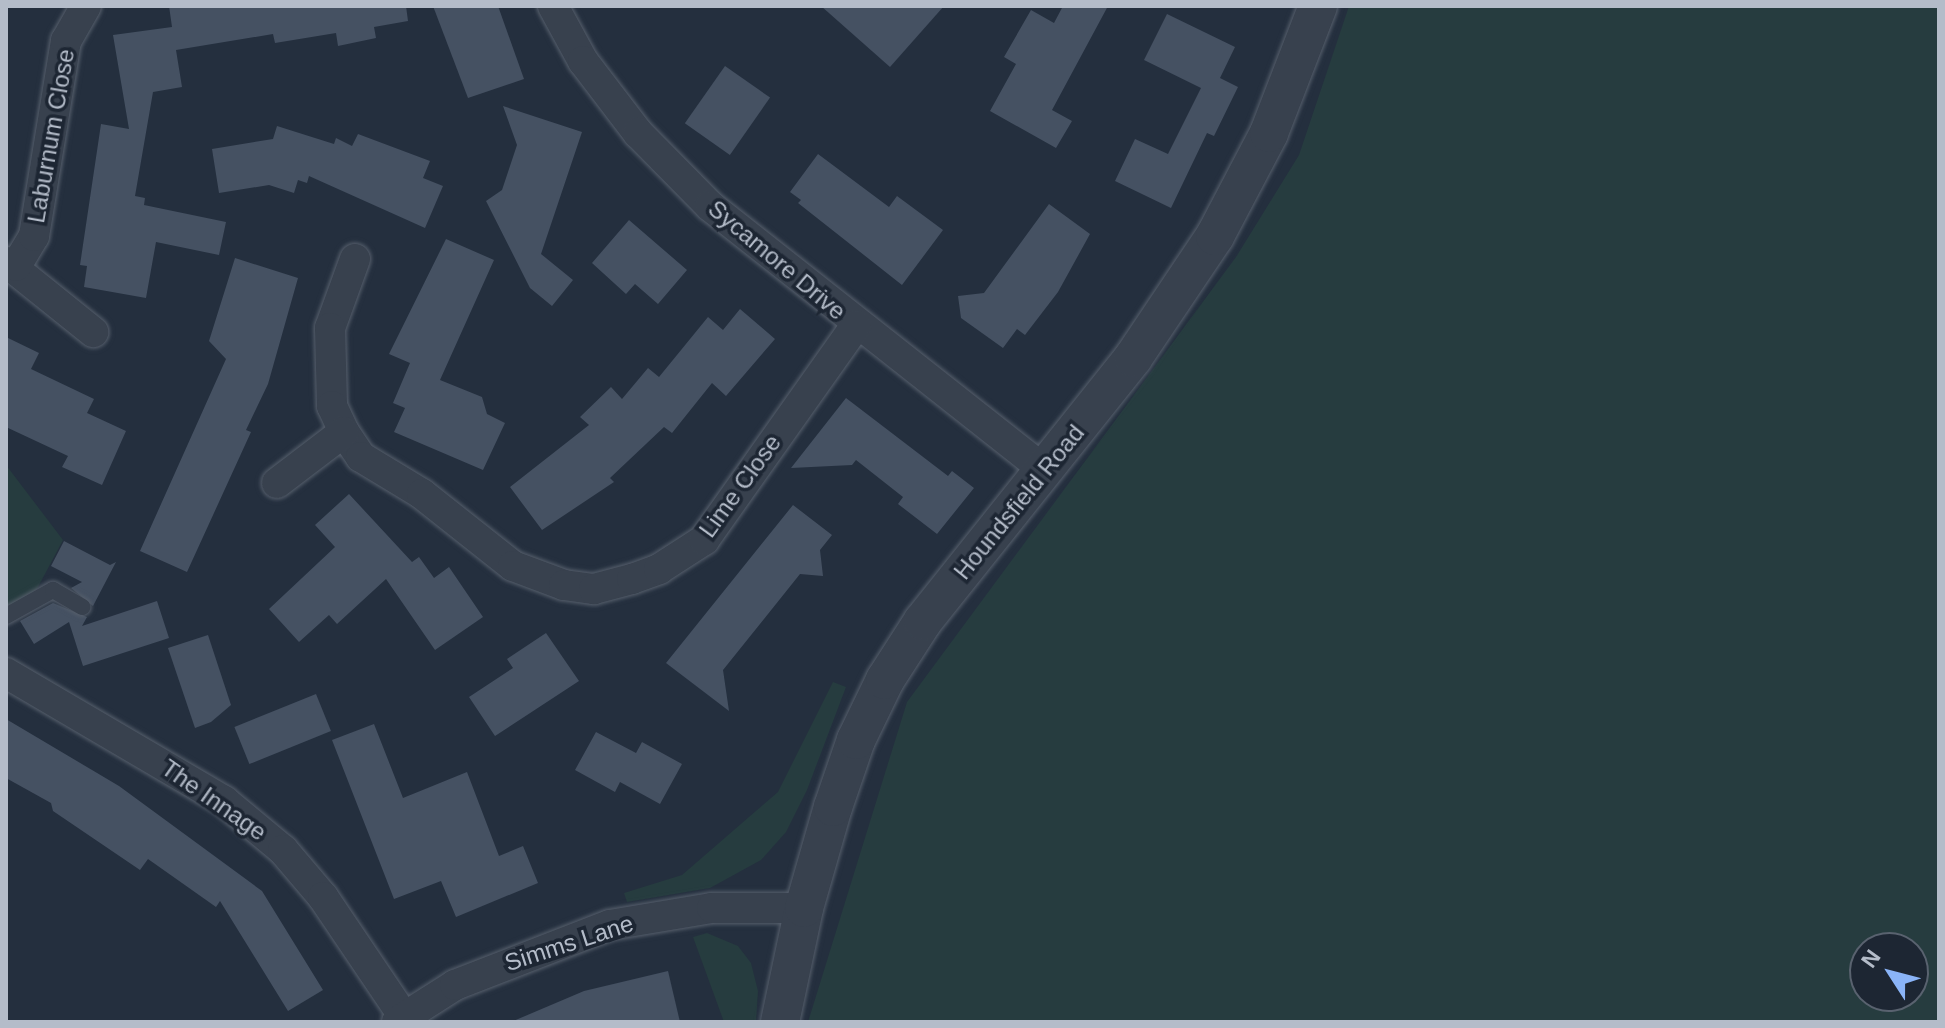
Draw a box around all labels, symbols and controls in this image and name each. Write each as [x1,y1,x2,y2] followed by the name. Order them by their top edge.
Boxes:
[22,47,80,225] street label: Laburnum Close
[702,194,852,326] street label: Sycamore Drive
[948,419,1090,585] street label: Houndsfield Road
[693,429,787,543] street label: Lime Close
[156,753,272,847] street label: The Innage
[501,909,637,977] street label: Simms Lane
[1849,932,1929,1012] north arrow
[1856,945,1886,973] text: N

